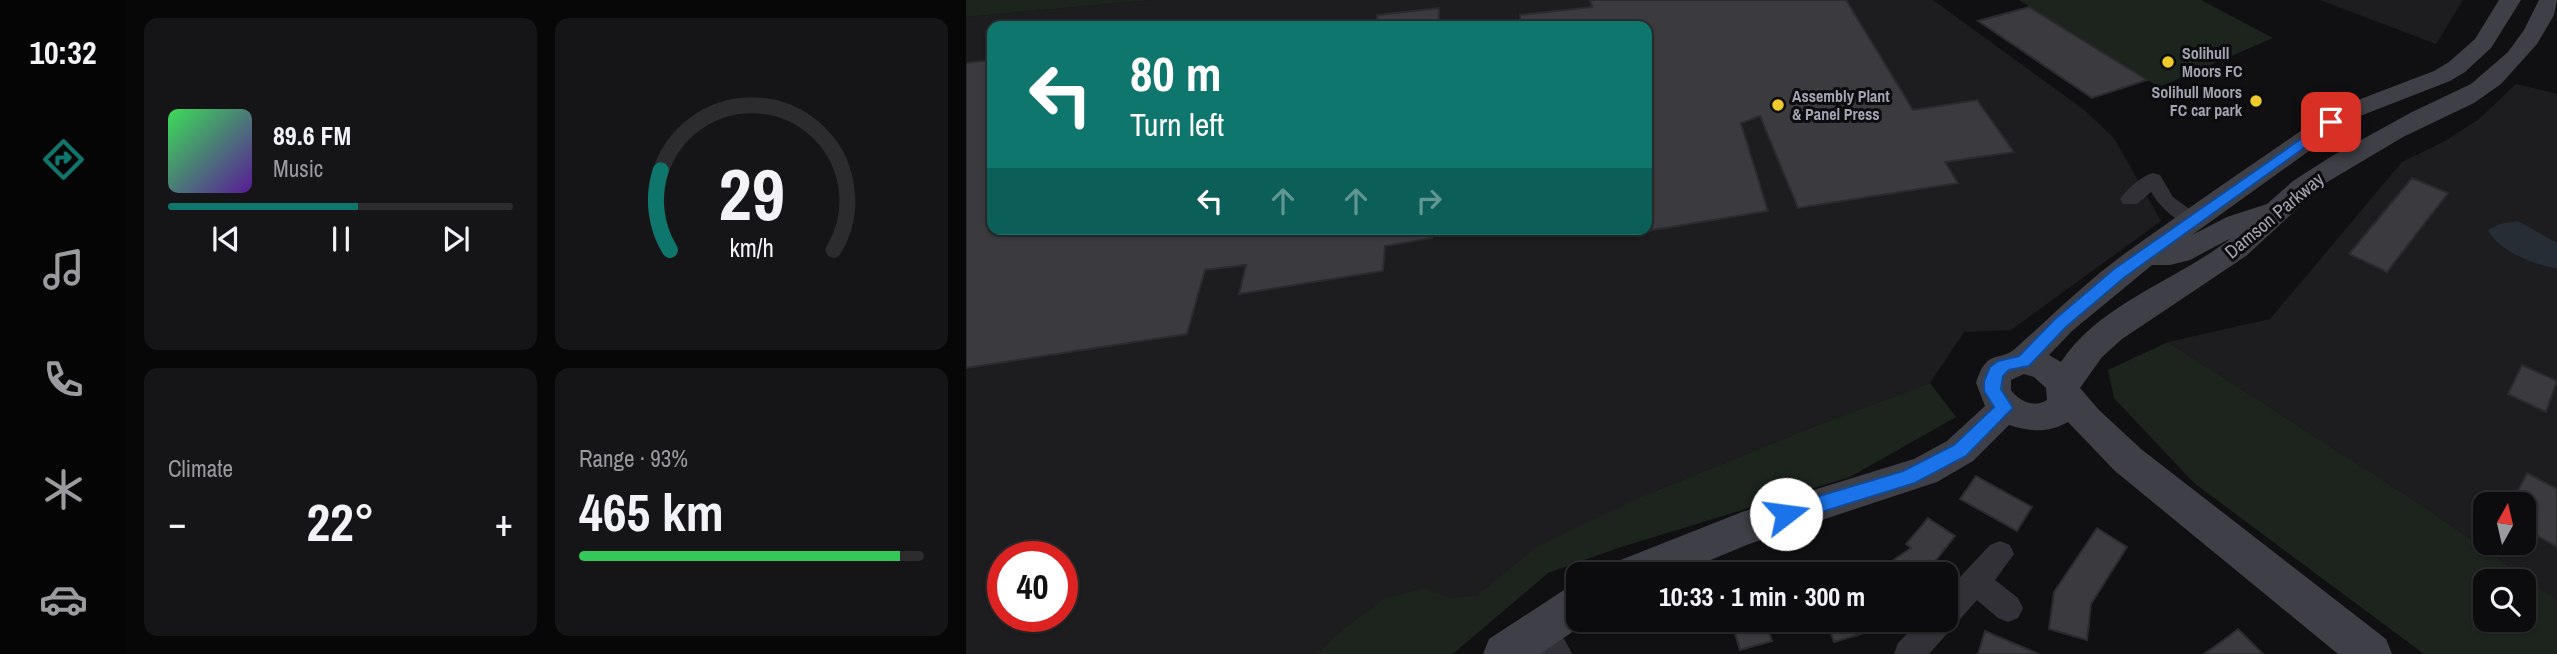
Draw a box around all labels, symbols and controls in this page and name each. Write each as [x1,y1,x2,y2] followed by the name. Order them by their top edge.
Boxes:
[29,31,97,74] text: 10:32
[1130,40,1222,106] text: 80 m
[2182,42,2243,82] place label: Solihull Moors FC
[1015,49,1106,140] icon: left
[2160,54,2176,70] marker: Solihull Moors FC
[2152,81,2243,121] place label: Solihull Moors FC car park
[1792,85,1890,125] place label: Assembly Plant & Panel Press
[2301,92,2361,152] pin
[2248,93,2264,109] marker: Solihull Moors FC car park
[1770,97,1786,113] marker: Assembly Plant & Panel Press
[1130,103,1224,146] text: Turn left
[2312,103,2350,141] icon: arrive
[273,118,351,153] text: 89.6 FM
[39,135,88,184] icon: directions
[718,145,785,243] text: 29
[273,153,323,184] text: Music
[2219,166,2329,264] street label: Damson Parkway
[1191,182,1229,220] icon: left
[1264,182,1302,220] icon: ahead
[1337,182,1375,220] icon: ahead
[1410,182,1448,220] icon: right
[207,220,245,258] icon: previous
[322,220,360,258] icon: pause
[437,220,475,258] icon: next
[729,231,774,265] text: km/h
[39,245,88,294] icon: music
[39,355,88,404] icon: phone
[579,443,688,474] text: Range · 93%
[168,453,233,484] text: Climate
[39,465,88,514] icon: climate
[579,477,724,547] text: 465 km
[1749,477,1823,551] position arrow
[306,487,375,557] text: 22°
[2473,492,2536,555] north arrow
[2473,492,2536,632] map controls
[168,497,186,548] text: −
[495,497,513,548] text: +
[987,541,1078,632] speed limit sign: 40
[2473,569,2536,632] button: search
[39,575,88,624] icon: car
[1659,579,1865,614] text: 10:33 · 1 min · 300 m

